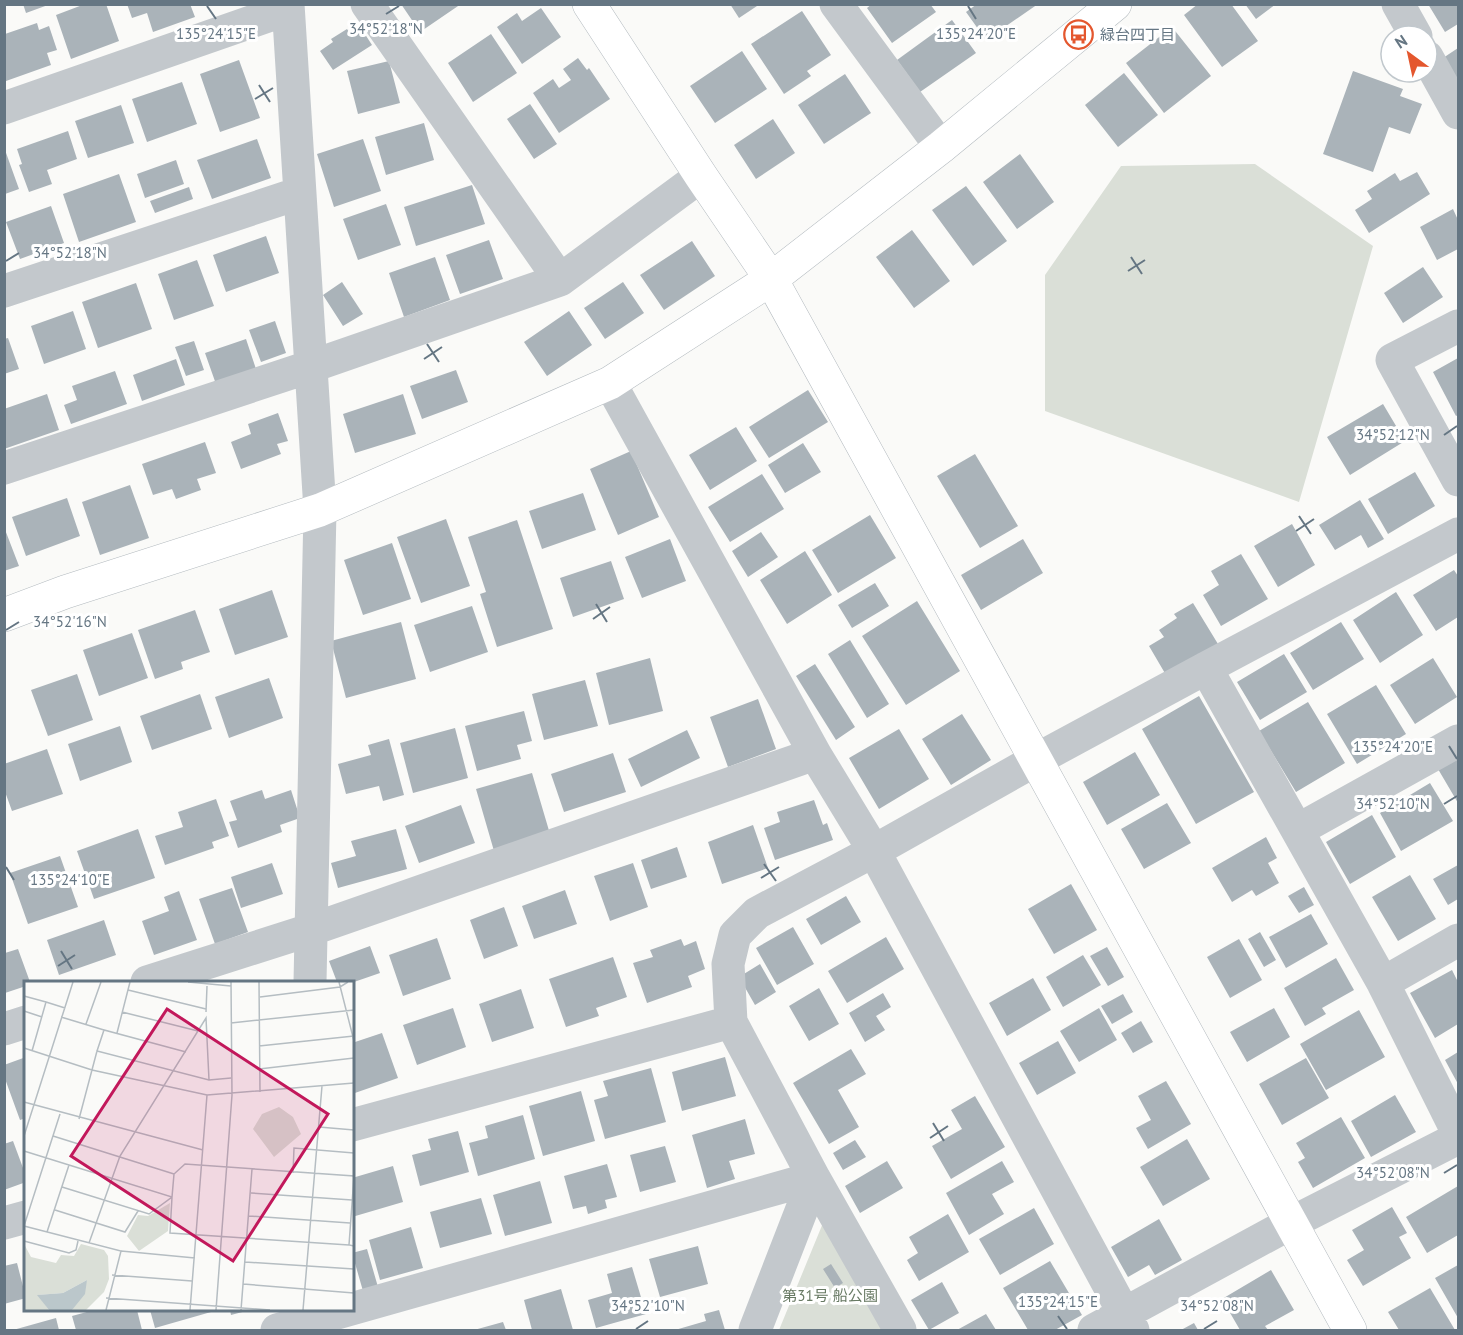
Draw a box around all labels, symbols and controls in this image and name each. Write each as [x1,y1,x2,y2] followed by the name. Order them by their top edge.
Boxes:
[1063,18,1095,50] bus stop icon: 緑台四丁目
[349,19,423,38] text: 34°52'18"N
[176,24,256,43] text: 135°24'15"E
[936,24,1016,43] text: 135°24'20"E
[1379,24,1439,84] north arrow
[1100,25,1175,44] place label: 緑台四丁目
[1391,30,1411,53] text: N
[33,243,107,262] text: 34°52'18"N
[1356,425,1430,444] text: 34°52'12"N
[33,612,107,631] text: 34°52'16"N
[1353,737,1433,756] text: 135°24'20"E
[1356,794,1430,813] text: 34°52'10"N
[30,870,110,889] text: 135°24'10"E
[24,981,354,1311] inset map
[1356,1163,1430,1182] text: 34°52'08"N
[782,1286,878,1305] park label: 第31号 船公園
[1018,1292,1098,1311] text: 135°24'15"E
[611,1296,685,1315] text: 34°52'10"N
[1180,1296,1254,1315] text: 34°52'08"N

